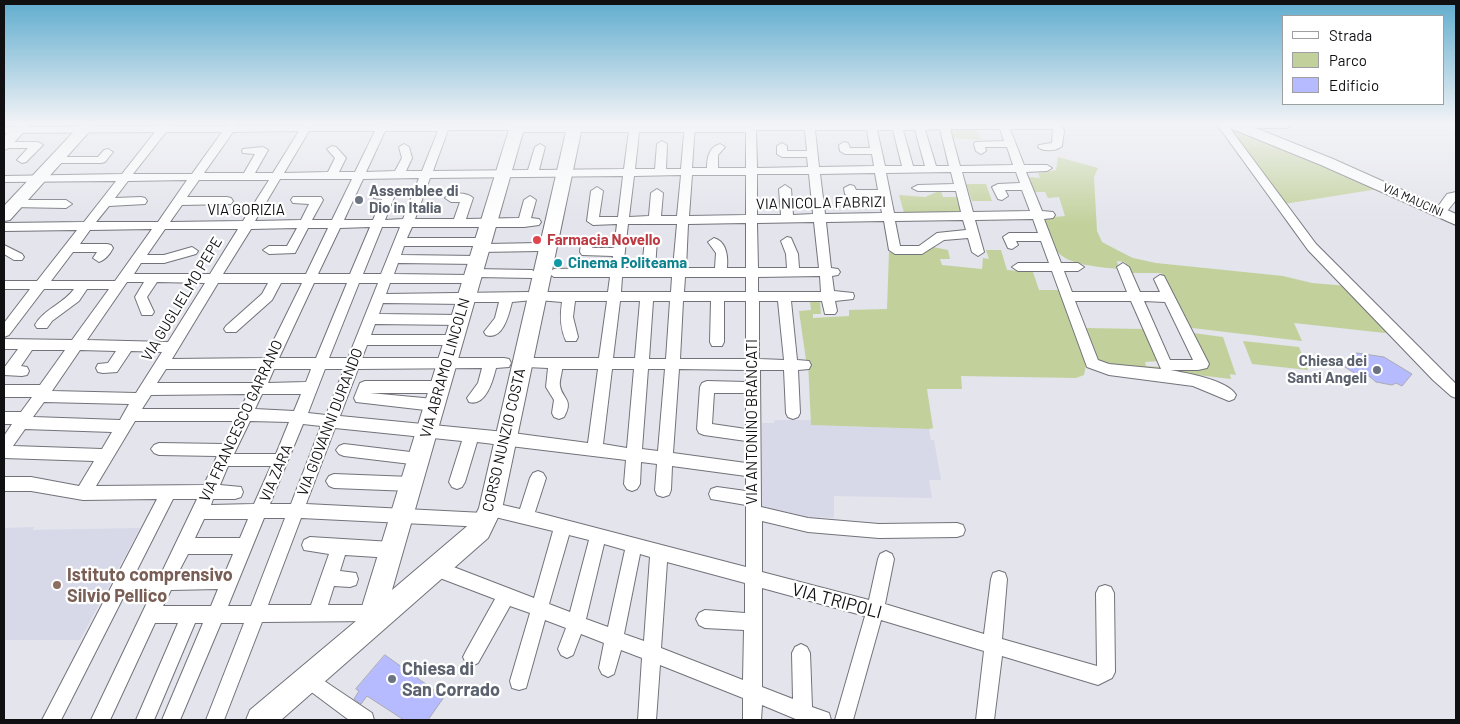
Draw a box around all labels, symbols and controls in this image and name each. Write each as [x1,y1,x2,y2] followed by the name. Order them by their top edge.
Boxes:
[1282,15,1445,105] legend
[1329,26,1372,44] text: Strada
[1329,51,1367,69] text: Parco
[1329,76,1379,94] text: Edificio
[1380,180,1446,220] street label: VIA MAUCINI
[369,182,459,217] place label: Assemblee di Dio in Italia
[756,193,886,213] street label: VIA NICOLA FABRIZI
[353,194,365,206] marker: Assemblee di Dio in Italia
[207,201,285,219] street label: VIA GORIZIA
[547,231,661,249] place label: Farmacia Novello
[138,234,226,364] street label: VIA GUGLIELMO PEPE
[531,234,543,246] marker: Farmacia Novello
[568,254,687,272] place label: Cinema Politeama
[552,257,564,269] marker: Cinema Politeama
[416,296,474,440] street label: VIA ABRAMO LINCOLN
[196,337,286,505] street label: VIA FRANCESCO GARRANO
[743,339,761,505] street label: VIA ANTONINO BRANCATI
[293,346,367,498] street label: VIA GIOVANNI DURANDO
[1287,352,1367,387] place label: Chiesa dei Santi Angeli
[1371,364,1383,376] marker: Chiesa dei Santi Angeli
[479,366,529,514] street label: CORSO NUNZIO COSTA
[256,441,296,505] street label: VIA ZARA
[67,564,233,606] place label: Istituto comprensivo Silvio Pellico
[51,579,63,591] marker: Istituto comprensivo Silvio Pellico
[790,579,884,623] street label: VIA TRIPOLI
[402,658,500,701] place label: Chiesa di San Corrado
[386,673,398,685] marker: Chiesa di San Corrado

